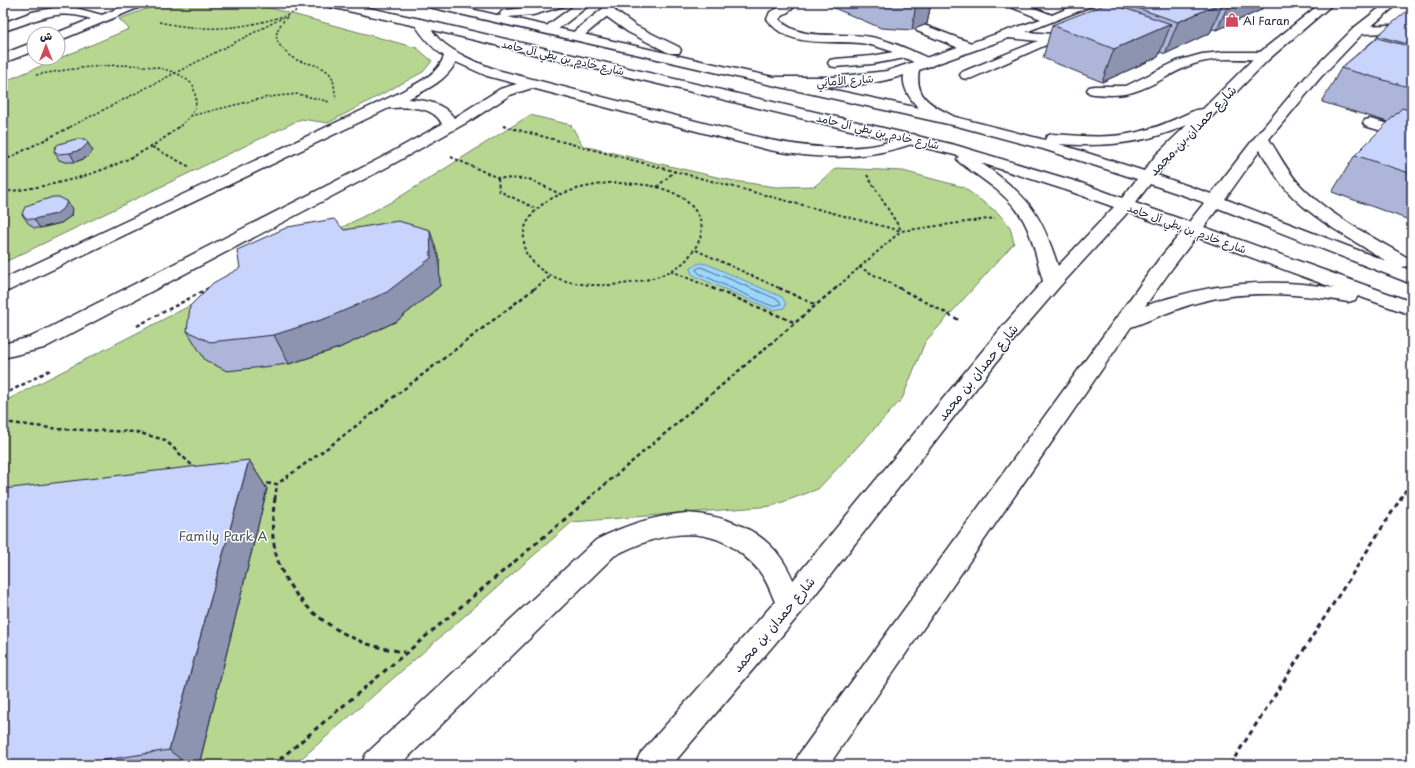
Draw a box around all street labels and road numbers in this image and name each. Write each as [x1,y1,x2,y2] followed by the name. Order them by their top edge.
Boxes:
[499,35,626,82] street label: شارع خادم بن بطي آل حامد
[816,70,874,93] street label: شارع الأمانِي
[1144,80,1241,180] street label: شارع حمدان بن محمد
[814,109,941,156] street label: شارع خادم بن بطي آل حامد
[1124,199,1249,260] street label: شارع خادم بن بطي آل حامد
[932,320,1023,425] street label: شارع حمدان بن محمد
[727,572,819,677] street label: شارع حمدان بن محمد

